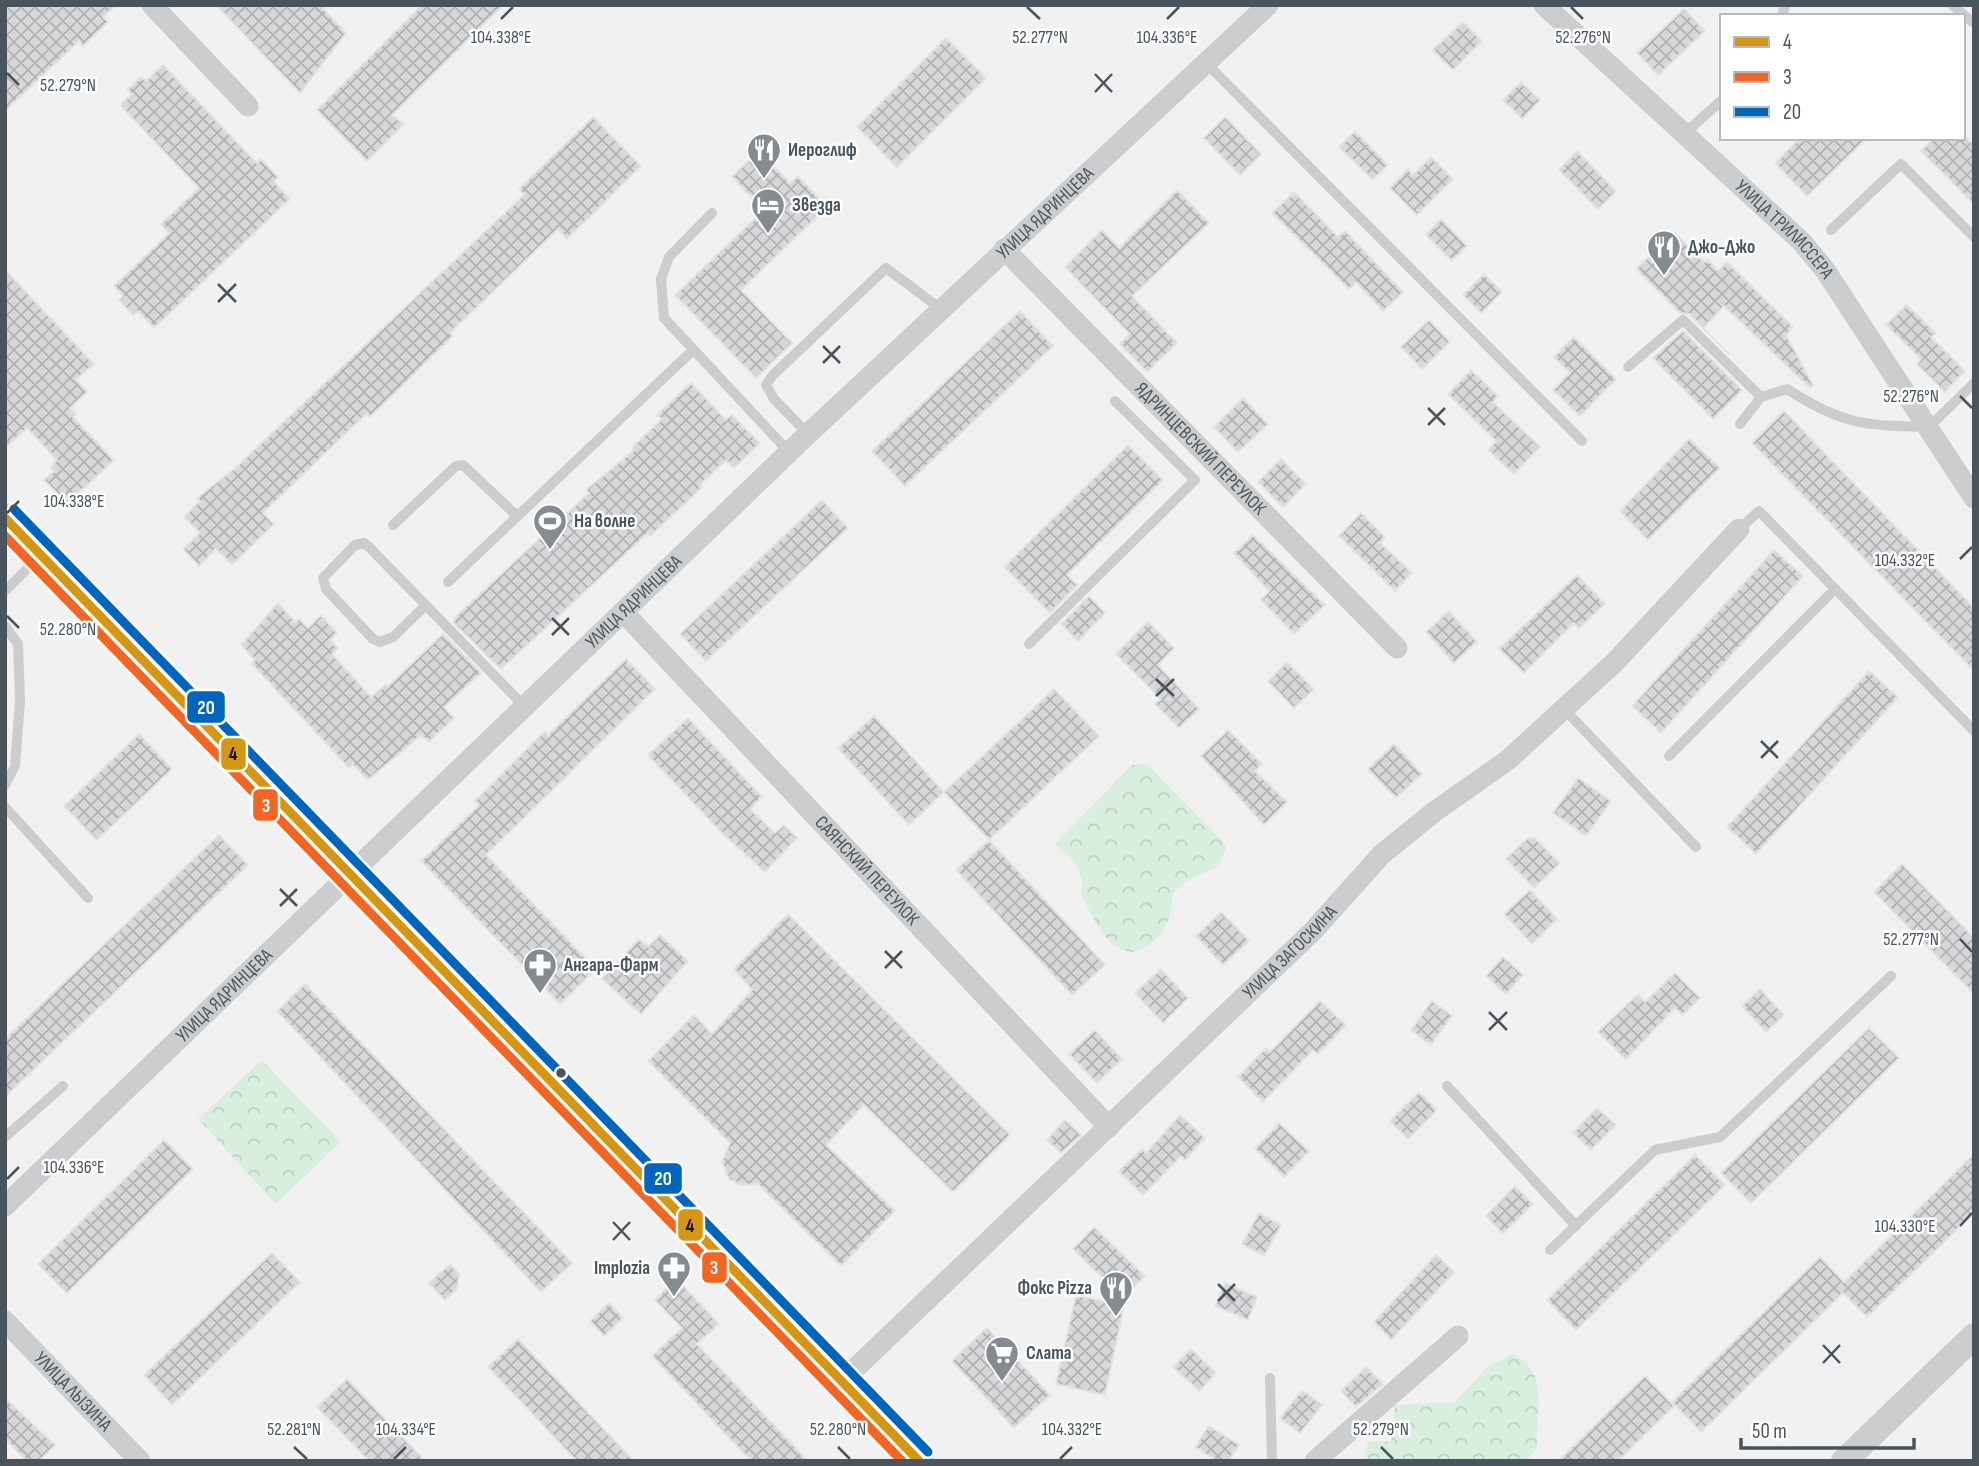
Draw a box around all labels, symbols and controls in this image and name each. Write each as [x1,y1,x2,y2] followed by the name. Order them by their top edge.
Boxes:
[1720,14,1965,140] legend
[471,27,531,48] text: 104.338°E
[1012,27,1068,48] text: 52.277°N
[1136,27,1198,48] text: 104.336°E
[1555,27,1611,48] text: 52.276°N
[1783,30,1792,55] text: 4
[1783,65,1792,90] text: 3
[40,75,96,96] text: 52.279°N
[1783,100,1801,125] text: 20
[745,131,783,180] restaurant icon: Иероглиф
[788,139,857,162] place label: Иероглиф
[991,161,1099,264] street label: УЛИЦА ЯДРИНЦЕВА
[1730,175,1839,284] street label: УЛИЦА ТРИЛИССЕРА
[749,186,787,235] hotel icon: Звезда
[792,194,841,217] place label: Звезда
[1645,228,1683,277] restaurant icon: Джо-Джо
[1688,236,1755,259] place label: Джо-Джо
[1130,377,1271,520] street label: ЯДРИНЦЕВСКИЙ ПЕРЕУЛОК
[1883,386,1939,407] text: 52.276°N
[44,491,104,512] text: 104.338°E
[531,502,569,551] sports icon: На волне
[574,510,635,533] place label: На волне
[581,549,687,653] street label: УЛИЦА ЯДРИНЦЕВА
[1875,550,1935,571] text: 104.332°E
[40,619,96,640] text: 52.280°N
[186,690,226,724] line badge: 20
[197,697,215,720] text: 20
[220,737,247,771] line badge: 4
[229,743,238,766] text: 4
[252,788,279,822] line badge: 3
[262,795,270,818] text: 3
[810,811,924,930] street label: САЯНСКИЙ ПЕРЕУЛОК
[1238,900,1342,1004] street label: УЛИЦА ЗАГОСКИНА
[1883,929,1939,950] text: 52.277°N
[171,943,278,1047] street label: УЛИЦА ЯДРИНЦЕВА
[521,946,559,995] pharmacy icon: Ангара-Фарм
[563,954,658,977] place label: Ангара-Фарм
[554,1066,568,1080] unlabelled marker
[43,1157,105,1178] text: 104.336°E
[643,1162,683,1195] line badge: 20
[654,1168,672,1191] text: 20
[677,1208,704,1242] line badge: 4
[686,1215,695,1238] text: 4
[1874,1216,1936,1237] text: 104.330°E
[655,1249,693,1298] pharmacy icon: Implozia
[701,1251,728,1284] line badge: 3
[594,1257,650,1280] place label: Implozia
[710,1257,718,1280] text: 3
[1097,1269,1135,1318] restaurant icon: Фокс Pizza
[1017,1277,1092,1300] place label: Фокс Pizza
[983,1334,1021,1383] supermarket icon: Слата
[1026,1342,1072,1365] place label: Слата
[29,1347,117,1437] street label: УЛИЦА ЛЫЗИНА
[1741,1406,1914,1450] scale bar
[267,1419,321,1440] text: 52.281°N
[376,1419,436,1440] text: 104.334°E
[810,1419,866,1440] text: 52.280°N
[1042,1419,1102,1440] text: 104.332°E
[1353,1419,1409,1440] text: 52.279°N
[1752,1419,1787,1444] text: 50 m

